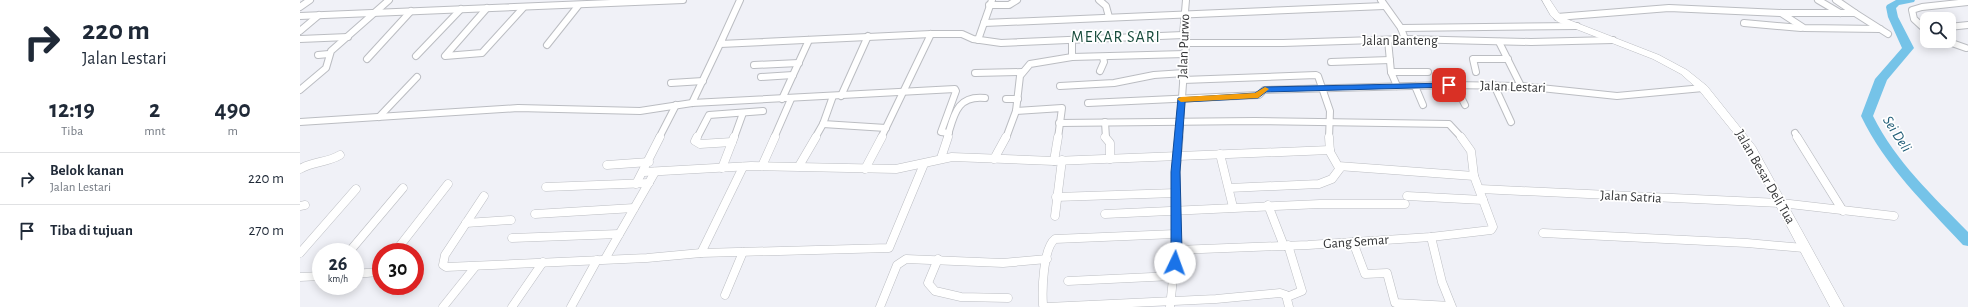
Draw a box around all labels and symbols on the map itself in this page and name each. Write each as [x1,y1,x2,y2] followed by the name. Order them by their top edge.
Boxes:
[1176,13,1192,79] street label: Jalan Purwo
[1071,29,1161,45] district label: MEKAR SARI
[1362,34,1438,48] street label: Jalan Banteng
[1432,68,1466,102] pin
[1480,79,1546,95] street label: Jalan Lestari
[1880,113,1914,155] water label: Sei Deli
[1732,128,1798,227] street label: Jalan Besar Deli Tua
[1600,188,1663,206] street label: Jalan Satria
[1323,233,1390,251] street label: Gang Semar
[1154,242,1196,284] position arrow
[372,243,424,295] speed limit sign: 30

